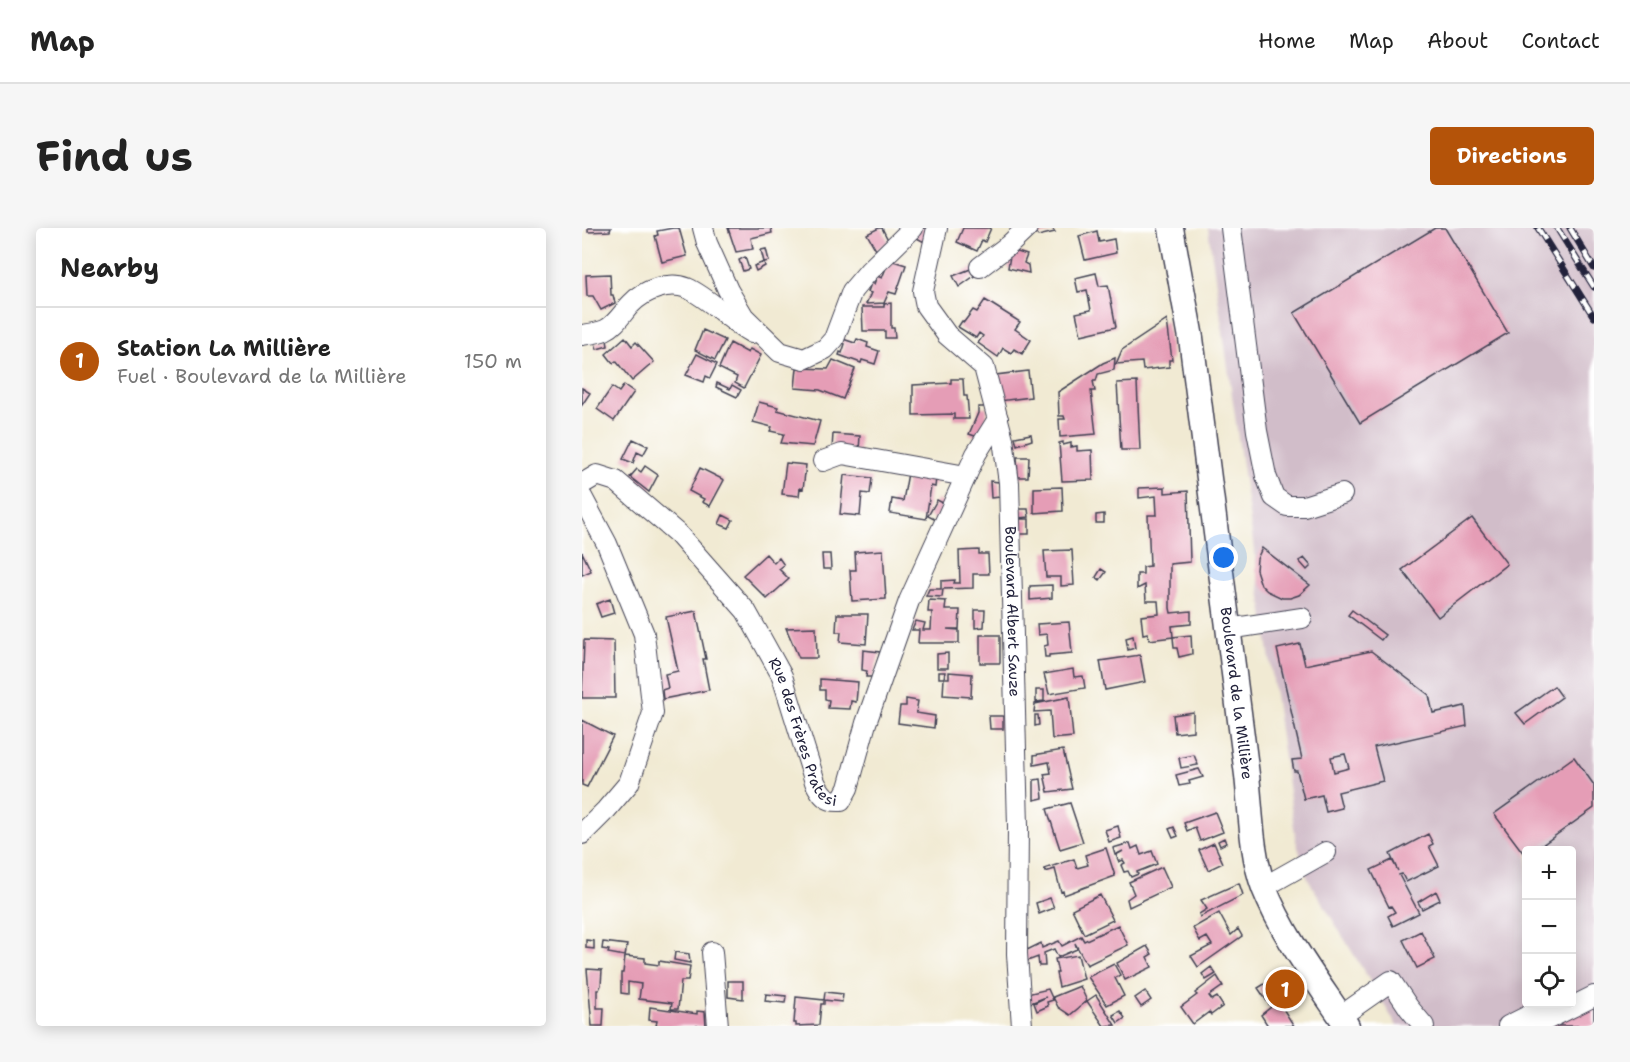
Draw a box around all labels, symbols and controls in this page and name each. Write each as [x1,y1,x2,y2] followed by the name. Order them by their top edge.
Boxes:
[30,22,95,60] text: Map
[1258,27,1316,55] text: Home
[1349,27,1394,55] text: Map
[1427,27,1488,55] text: About
[1521,27,1600,55] text: Contact
[1430,127,1594,185] button: Directions
[36,128,193,184] text: Find us
[60,250,159,285] text: Nearby
[117,334,331,363] text: Station La Millière
[75,348,84,374] text: 1
[464,348,522,374] text: 150 m
[117,363,407,389] text: Fuel · Boulevard de la Millière
[1000,526,1025,697] street label: Boulevard Albert Sauze
[1209,543,1238,572] your location
[1216,606,1257,780] street label: Boulevard de la Millière
[764,654,838,811] street label: Rue des Frères Pratesi
[1522,846,1576,1008] map controls
[1522,846,1576,900] button: +
[1522,900,1576,954] button: −
[1522,954,1576,1008] button: locate
[1266,966,1304,1011] pin: 1

